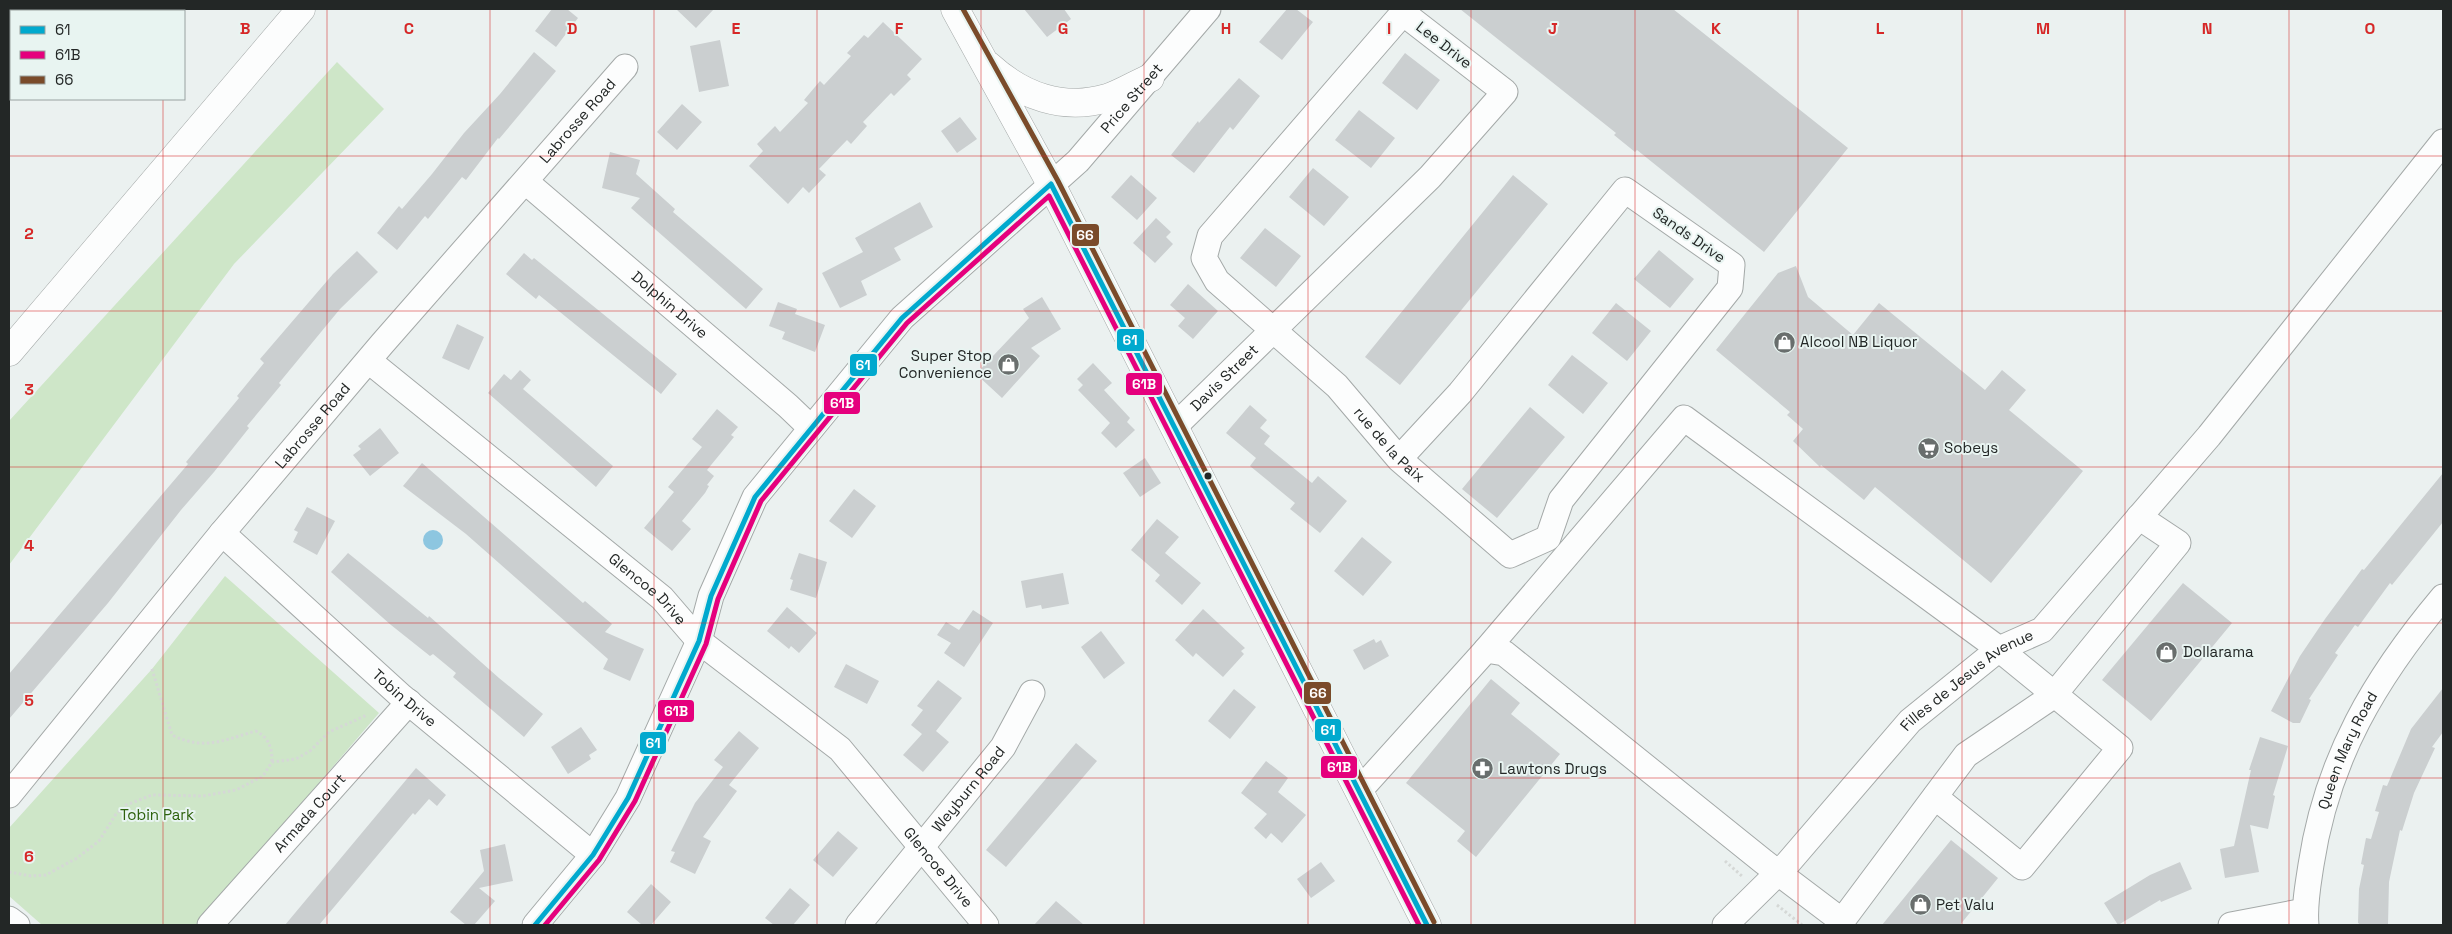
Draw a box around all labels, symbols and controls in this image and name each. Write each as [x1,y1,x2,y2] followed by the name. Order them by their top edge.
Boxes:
[10,10,185,100] legend
[1413,17,1476,72] street label: Lee Drive
[240,18,250,39] text: B
[404,18,414,39] text: C
[567,18,577,39] text: D
[732,18,741,39] text: E
[895,18,904,39] text: F
[1058,18,1068,39] text: G
[1221,18,1231,39] text: H
[1387,18,1391,39] text: I
[1548,18,1558,39] text: J
[1711,18,1721,39] text: K
[1876,18,1885,39] text: L
[2036,18,2050,39] text: M
[2202,18,2212,39] text: N
[2365,18,2376,39] text: O
[55,20,70,39] text: 61
[55,45,80,64] text: 61B
[1096,59,1166,137] street label: Price Street
[55,70,73,89] text: 66
[535,74,620,167] street label: Labrosse Road
[1649,203,1729,267] street label: Sands Drive
[24,223,34,244] text: 2
[1071,223,1100,247] line badge: 66
[1076,226,1094,244] text: 66
[628,267,712,342] street label: Dolphin Drive
[1116,328,1145,352] line badge: 61
[1772,330,1796,354] shop icon: Alcool NB Liquor
[1123,331,1137,349] text: 61
[1800,332,1918,351] place label: Alcool NB Liquor
[1186,340,1262,415] street label: Davis Street
[899,346,992,382] place label: Super Stop Convenience
[849,353,878,377] line badge: 61
[996,353,1020,377] shop icon: Super Stop Convenience
[856,356,870,374] text: 61
[1125,372,1163,396] line badge: 61B
[1132,375,1156,393] text: 61B
[24,379,34,400] text: 3
[271,379,354,472] street label: Labrosse Road
[823,391,861,415] line badge: 61B
[830,394,854,412] text: 61B
[1350,403,1429,486] street label: rue de la Paix
[1916,436,1940,460] supermarket icon: Sobeys
[1944,438,1998,457] place label: Sobeys
[1203,471,1213,481] unlabelled marker
[24,535,34,556] text: 4
[605,549,691,629] street label: Glencoe Drive
[1896,625,2036,735] street label: Filles de Jesus Avenue
[2155,640,2179,664] shop icon: Dollarama
[2183,642,2254,661] place label: Dollarama
[369,665,441,731] street label: Tobin Drive
[1303,681,1332,705] line badge: 66
[1309,684,1327,702] text: 66
[2313,688,2381,812] street label: Queen Mary Road
[24,690,34,711] text: 5
[657,699,695,723] line badge: 61B
[664,702,688,720] text: 61B
[1314,718,1342,742] line badge: 61
[1321,721,1335,739] text: 61
[639,731,667,755] line badge: 61
[646,734,660,752] text: 61
[927,742,1009,836] street label: Weyburn Road
[1320,755,1358,779] line badge: 61B
[1471,757,1495,781] pharmacy icon: Lawtons Drugs
[1327,758,1351,776] text: 61B
[1499,759,1607,778] place label: Lawtons Drugs
[269,769,350,856] street label: Armada Court
[120,805,194,824] park label: Tobin Park
[900,823,977,911] street label: Glencoe Drive
[24,846,34,867] text: 6
[1908,893,1932,917] shop icon: Pet Valu
[1936,895,1994,914] place label: Pet Valu

